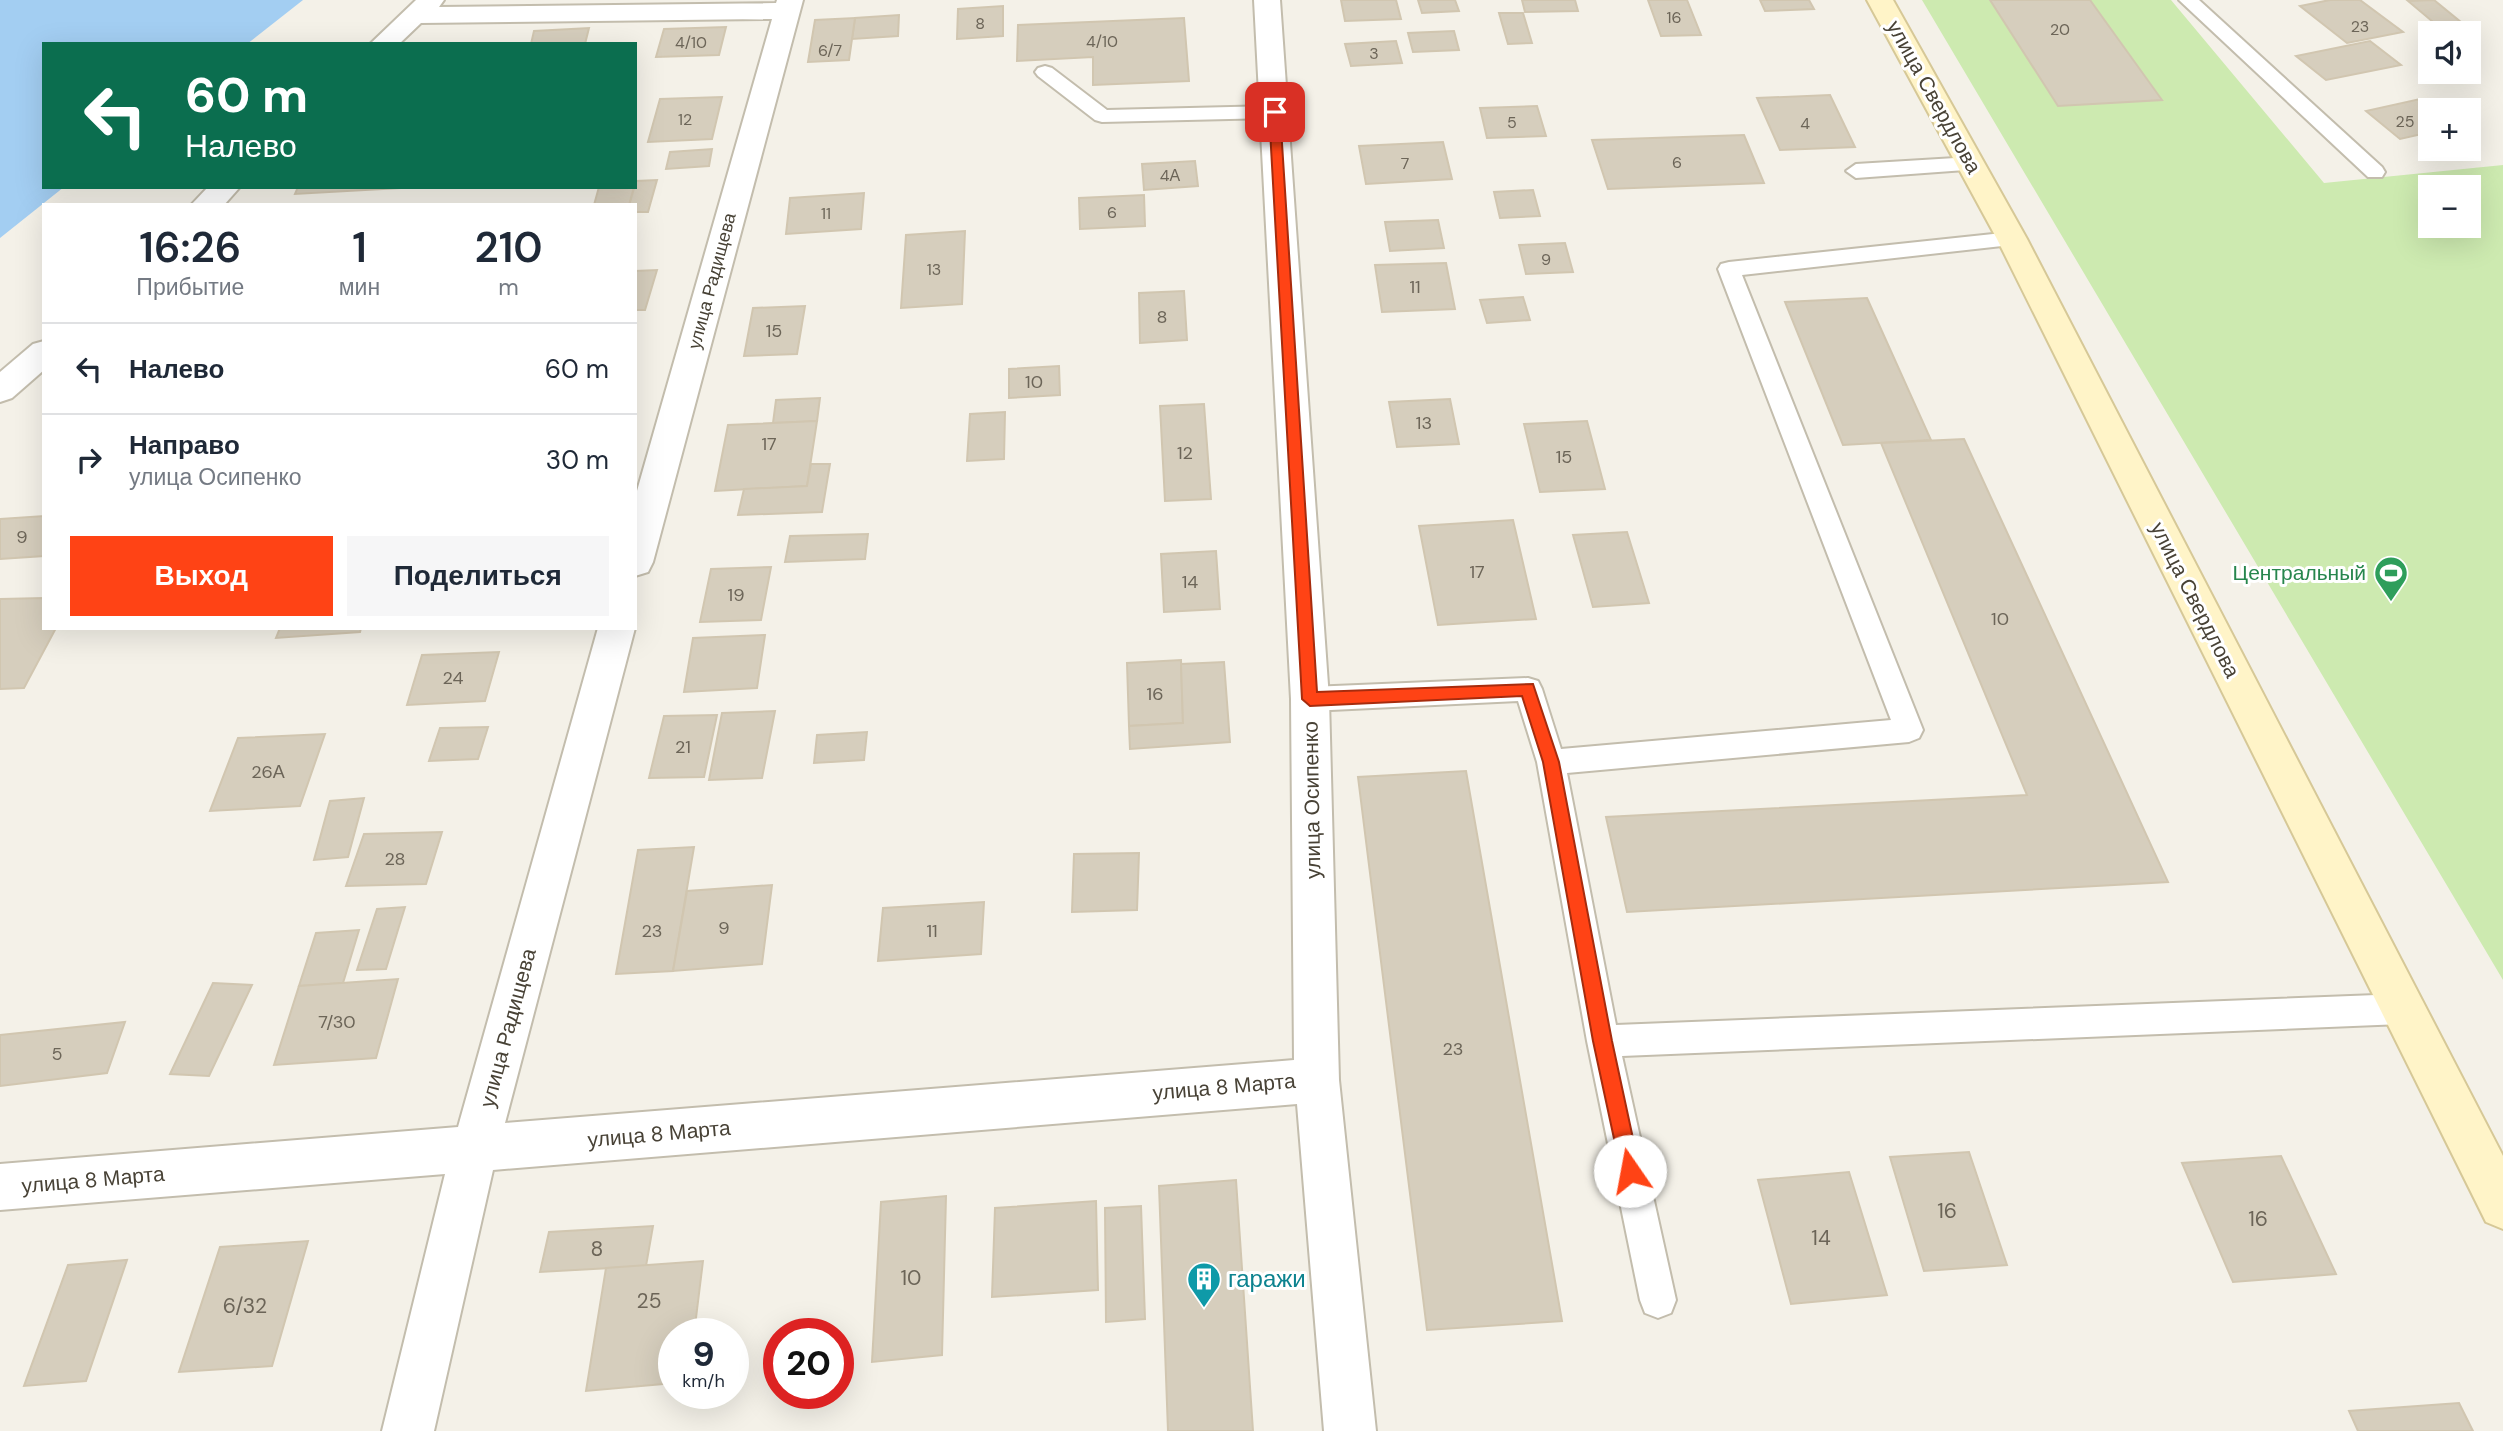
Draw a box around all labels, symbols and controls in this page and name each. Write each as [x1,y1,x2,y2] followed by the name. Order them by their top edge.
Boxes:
[1666,7,1682,28] house number: 16
[975,13,985,34] house number: 8
[1880,15,1988,179] street label: улица Свердлова
[2351,16,2369,37] house number: 23
[2050,19,2070,40] house number: 20
[2418,21,2481,238] map controls
[2418,21,2481,84] button: sound
[1086,31,1118,52] house number: 4/10
[675,32,707,53] house number: 4/10
[818,40,842,61] house number: 6/7
[1369,43,1379,64] house number: 3
[185,63,308,127] text: 60 m
[70,70,161,161] icon: left
[1245,82,1305,142] pin
[1256,93,1294,131] icon: arrive
[2418,98,2481,161] button: +
[678,109,692,130] house number: 12
[2396,111,2414,132] house number: 25
[1507,112,1517,133] house number: 5
[1800,113,1810,134] house number: 4
[185,125,297,167] text: Налево
[1672,152,1682,173] house number: 6
[1401,153,1409,174] house number: 7
[1160,165,1181,186] house number: 4А
[2418,175,2481,238] button: −
[1107,202,1117,223] house number: 6
[821,203,831,224] house number: 11
[682,209,742,352] street label: улица Радищева
[139,220,241,275] text: 16:26
[352,220,367,275] text: 1
[474,220,543,275] text: 210
[1541,249,1551,270] house number: 9
[927,259,941,280] house number: 13
[136,272,244,302] text: Прибытие
[339,272,380,302] text: мин
[498,272,519,302] text: m
[1409,275,1421,299] house number: 11
[1157,305,1167,329] house number: 8
[766,319,782,343] house number: 15
[70,350,108,388] icon: left
[129,352,224,386] text: Налево
[545,352,609,386] text: 60 m
[1025,370,1043,394] house number: 10
[1416,411,1432,435] house number: 13
[129,428,240,462] text: Направо
[761,432,777,456] house number: 17
[70,441,108,479] icon: right
[1177,441,1193,465] house number: 12
[546,443,609,477] text: 30 m
[1556,445,1572,469] house number: 15
[129,462,302,492] text: улица Осипенко
[2144,517,2247,683] street label: улица Свердлова
[16,525,28,549] house number: 9
[70,536,333,616] button: Выход
[347,536,609,616] button: Поделиться
[2372,554,2410,603] sports icon: Центральный
[2233,559,2366,587] place label: Центральный
[1469,560,1485,584] house number: 17
[1182,570,1198,594] house number: 14
[728,583,744,607] house number: 19
[1991,607,2009,631] house number: 10
[443,666,464,690] house number: 24
[1147,682,1163,706] house number: 16
[1297,721,1327,879] street label: улица Осипенко
[675,735,691,759] house number: 21
[251,760,285,784] house number: 26А
[384,847,406,871] house number: 28
[718,916,730,940] house number: 9
[641,919,663,943] house number: 23
[926,919,938,943] house number: 11
[473,945,543,1111] street label: улица Радищева
[318,1010,356,1034] house number: 7/30
[1442,1037,1464,1061] house number: 23
[52,1042,62,1066] house number: 5
[1151,1067,1297,1107] street label: улица 8 Марта
[586,1114,732,1154] street label: улица 8 Марта
[1593,1134,1667,1208] position arrow
[20,1160,166,1200] street label: улица 8 Марта
[1937,1197,1957,1225] house number: 16
[2248,1205,2268,1233] house number: 16
[1811,1224,1831,1252] house number: 14
[591,1235,603,1263] house number: 8
[1185,1260,1223,1309] building icon: гаражи
[1228,1263,1306,1294] place label: гаражи
[901,1264,921,1292] house number: 10
[637,1287,661,1315] house number: 25
[223,1292,267,1320] house number: 6/32
[763,1318,854,1409] speed limit sign: 20
[692,1331,715,1377] text: 9
[682,1369,725,1393] text: km/h

